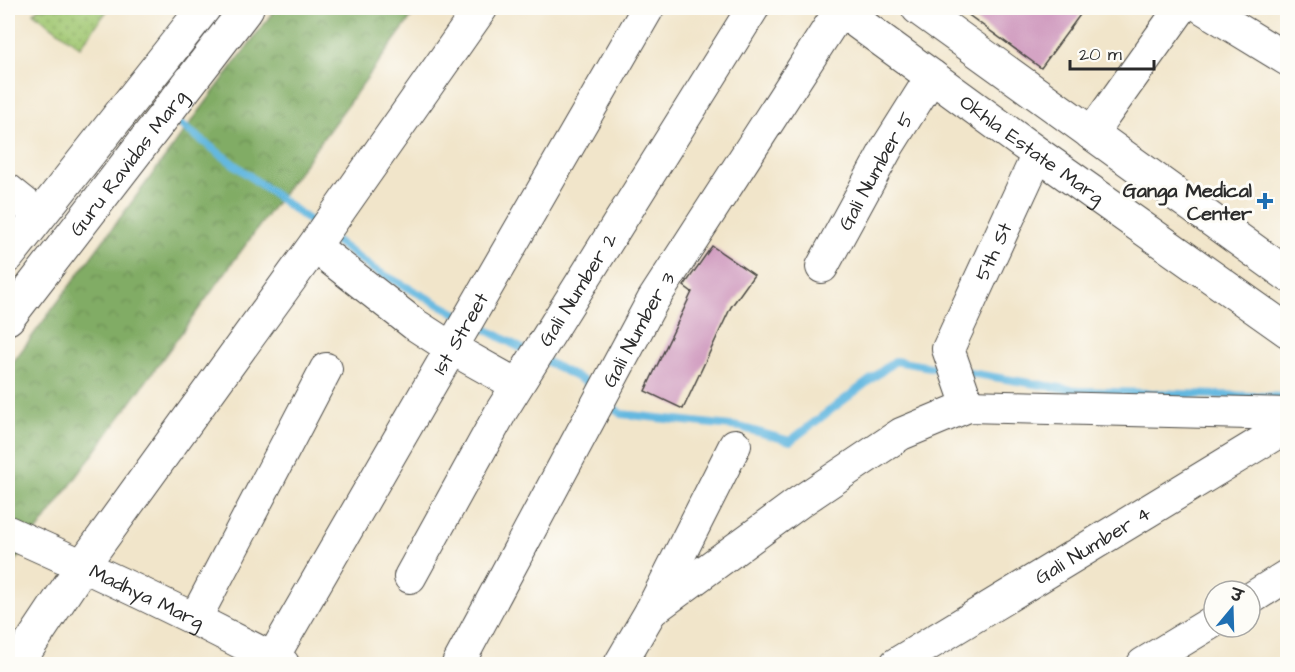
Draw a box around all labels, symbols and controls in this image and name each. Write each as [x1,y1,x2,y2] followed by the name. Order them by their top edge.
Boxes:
[1070,33,1154,71] scale bar
[1079,42,1122,67] text: 20 m
[63,84,195,242] street label: Guru Ravidas Marg
[953,88,1110,212] street label: Okhla Estate Marg
[832,107,921,235] street label: Gali Number 5
[1123,177,1253,228] place label: Ganga Medical Center
[1256,192,1274,210] marker: Ganga Medical Center
[968,218,1020,285] street label: 5th St
[532,227,625,352] street label: Gali Number 2
[596,267,682,392] street label: Gali Number 3
[426,288,496,380] street label: 1st Street
[1030,499,1157,592] street label: Gali Number 4
[85,558,209,638] street label: Madhya Marg
[1202,579,1262,639] north arrow
[1226,583,1246,608] text: उ

